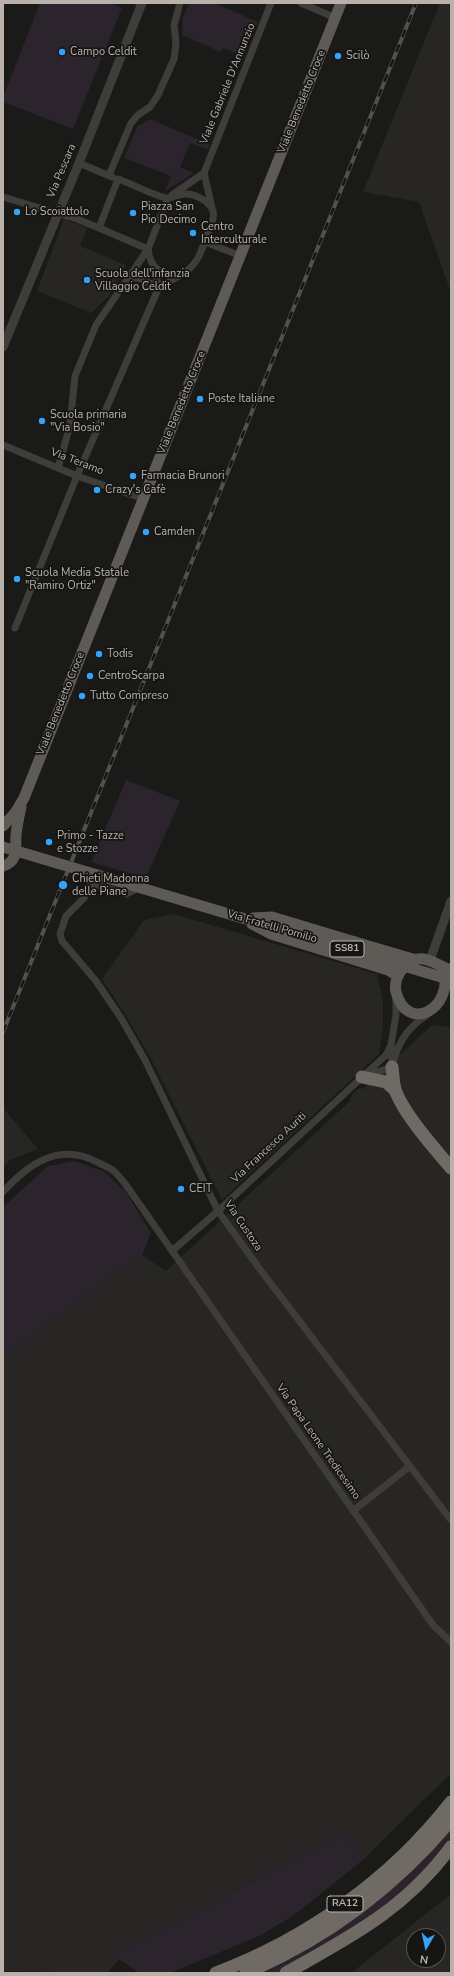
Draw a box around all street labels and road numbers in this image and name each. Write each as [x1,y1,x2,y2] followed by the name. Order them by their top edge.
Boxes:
[198,21,258,147] street label: Viale Gabriele D'Annunzio
[275,48,329,156] street label: Viale Benedetto Croce
[45,142,79,200] street label: Via Pescara
[155,349,209,457] street label: Viale Benedetto Croce
[49,446,105,478] street label: Via Teramo
[34,650,88,758] street label: Viale Benedetto Croce
[226,908,318,946] street label: Via Fratelli Pomilio
[330,941,364,957] road number: SS81
[229,1110,309,1186] street label: Via Francesco Auriti
[221,1198,265,1254] street label: Via Custoza
[273,1382,363,1502] street label: Via Papa Leone Tredicesimo
[327,1896,363,1912] road number: RA12

